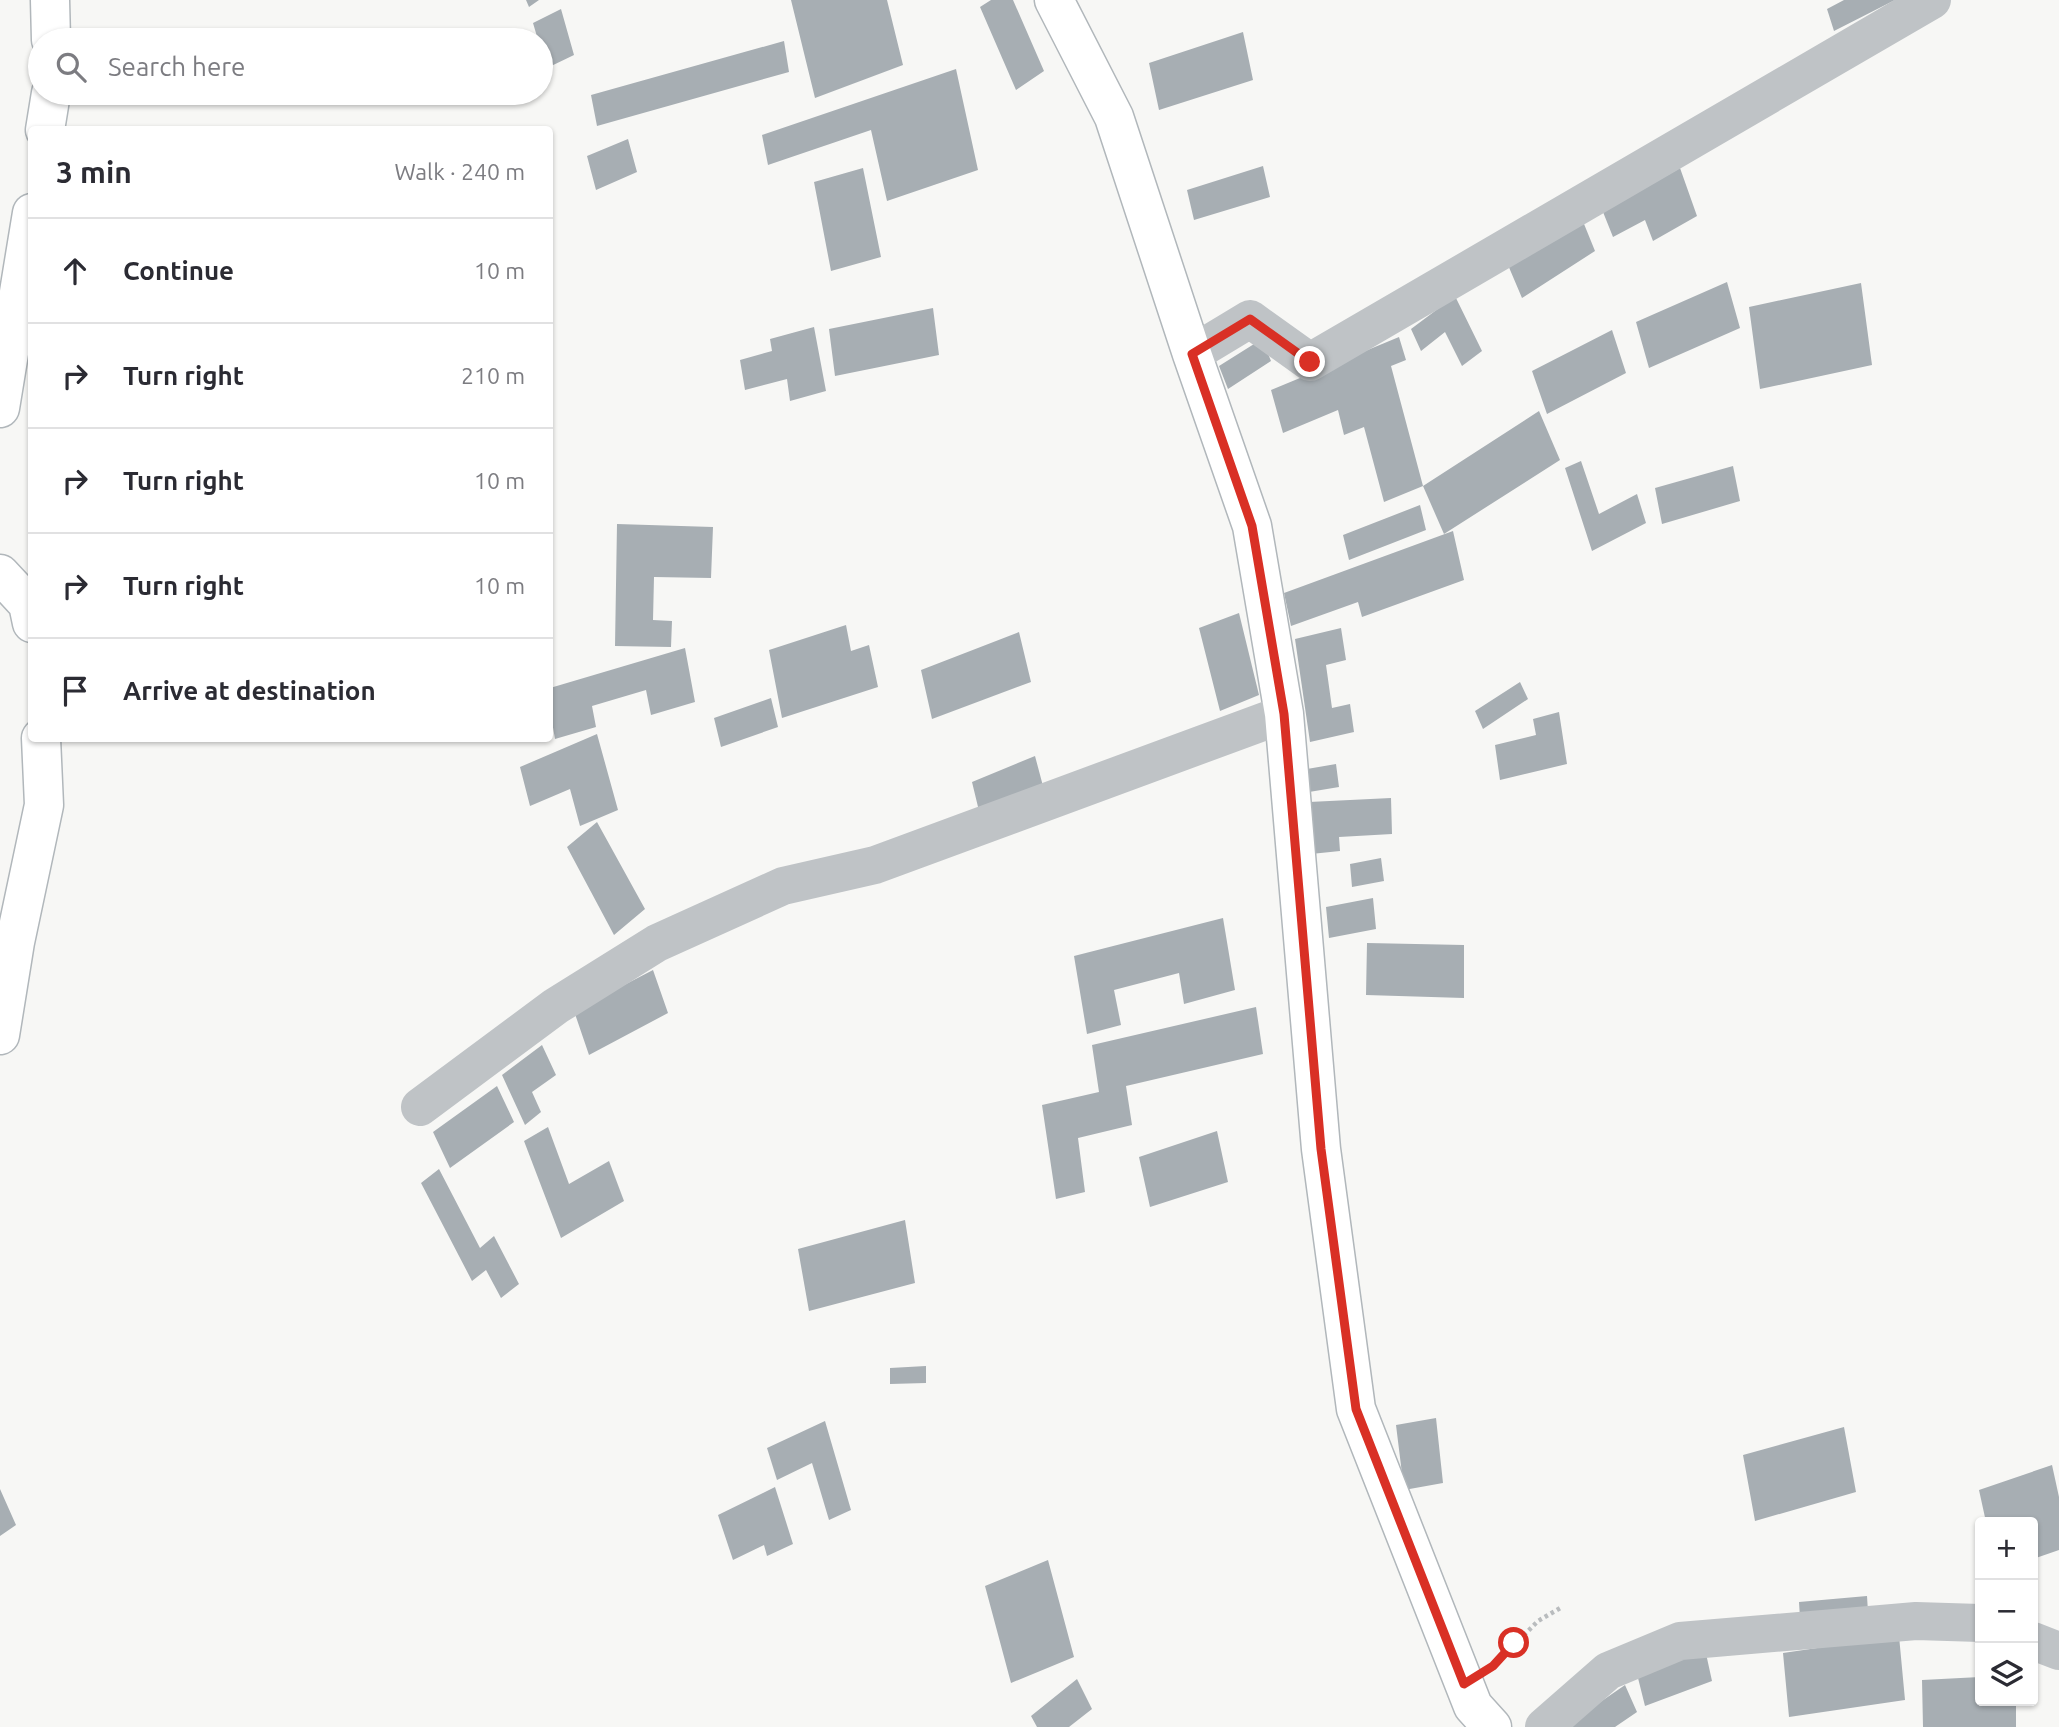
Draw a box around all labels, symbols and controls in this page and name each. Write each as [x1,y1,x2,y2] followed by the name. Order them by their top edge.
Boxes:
[28,28,553,105] search box
[52,48,90,86] icon: search
[108,52,245,81] text: Search here
[56,155,132,189] text: 3 min
[394,159,525,184] text: Walk · 240 m
[56,252,94,290] icon: ahead
[123,256,234,285] text: Continue
[474,258,525,283] text: 10 m
[1294,346,1325,377] route end
[56,357,94,395] icon: right
[123,361,244,390] text: Turn right
[461,363,525,388] text: 210 m
[56,462,94,500] icon: right
[123,466,244,495] text: Turn right
[474,468,525,493] text: 10 m
[56,567,94,605] icon: right
[123,571,244,600] text: Turn right
[474,573,525,598] text: 10 m
[56,672,94,710] icon: arrive
[123,676,376,705] text: Arrive at destination
[1975,1517,2038,1706] map controls
[1975,1517,2038,1580] button: +
[1975,1580,2038,1643] button: −
[1498,1627,1529,1658] route start
[1975,1643,2038,1706] button: layers

